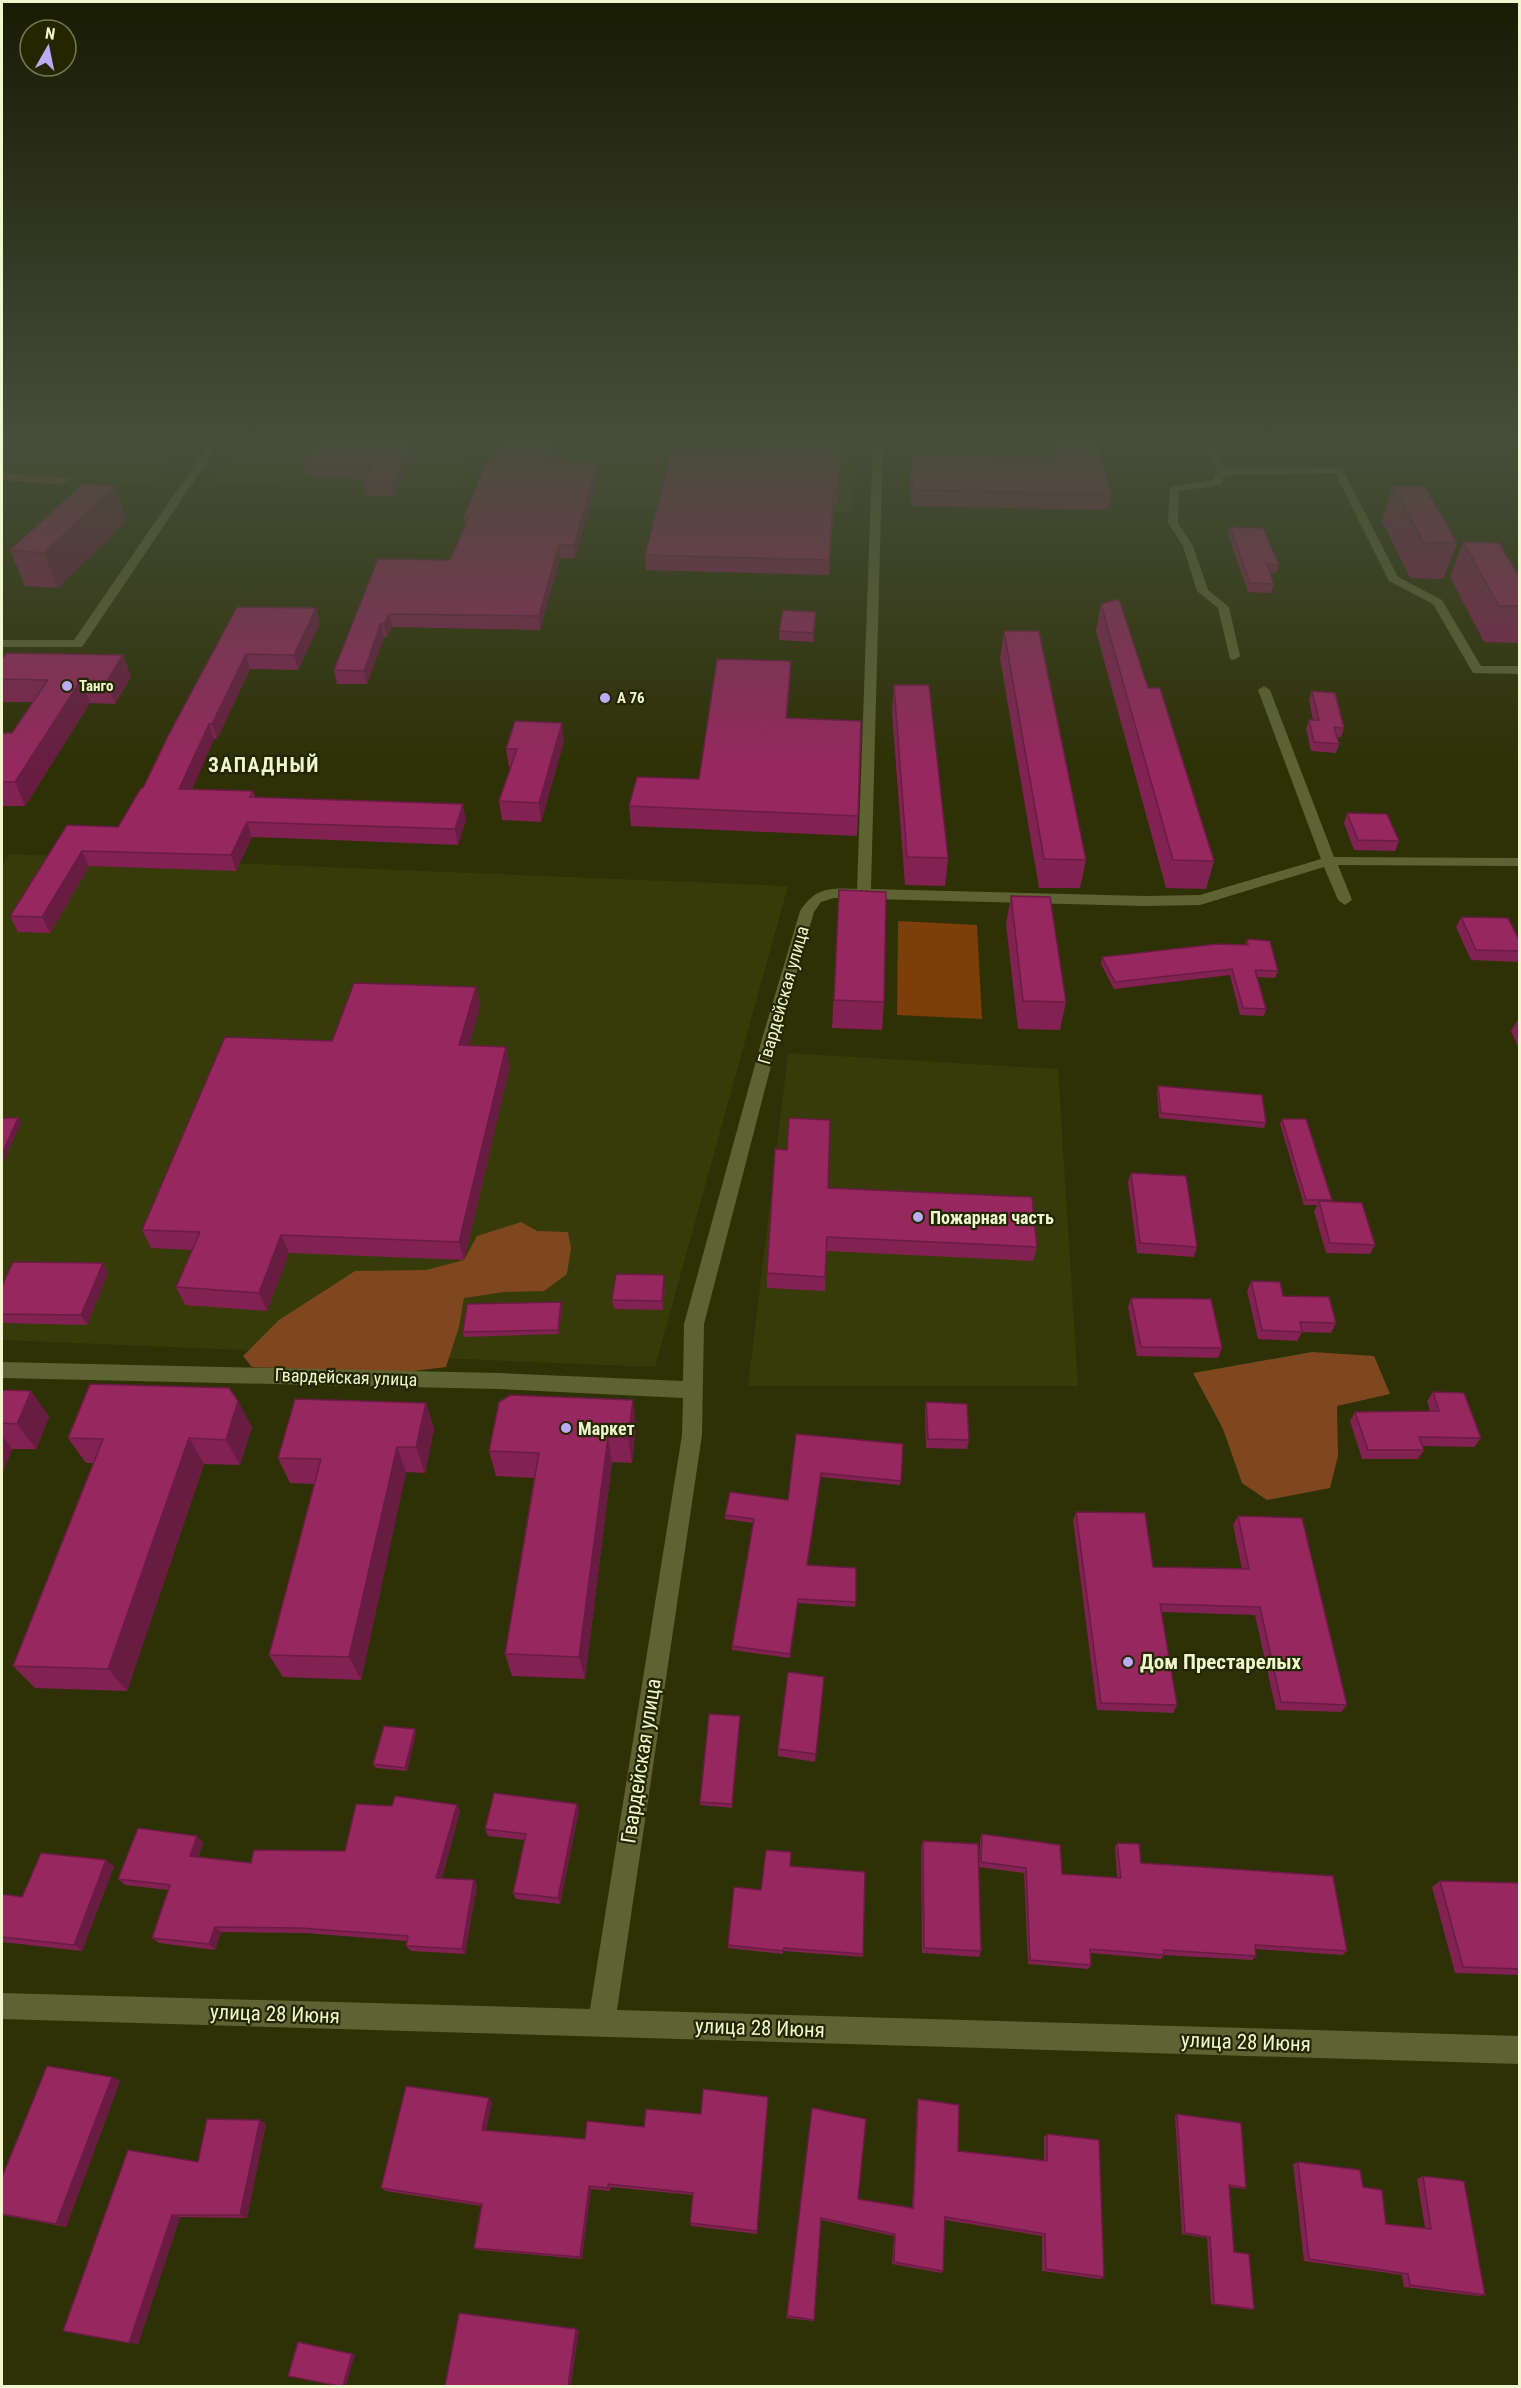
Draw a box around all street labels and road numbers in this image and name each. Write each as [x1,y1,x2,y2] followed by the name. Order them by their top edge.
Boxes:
[753,923,813,1067] street label: Гвардейская улица
[274,1364,418,1390] street label: Гвардейская улица
[616,1677,666,1845] street label: Гвардейская улица
[210,2000,340,2028] street label: улица 28 Июня
[695,2014,825,2042] street label: улица 28 Июня
[1181,2028,1311,2056] street label: улица 28 Июня

